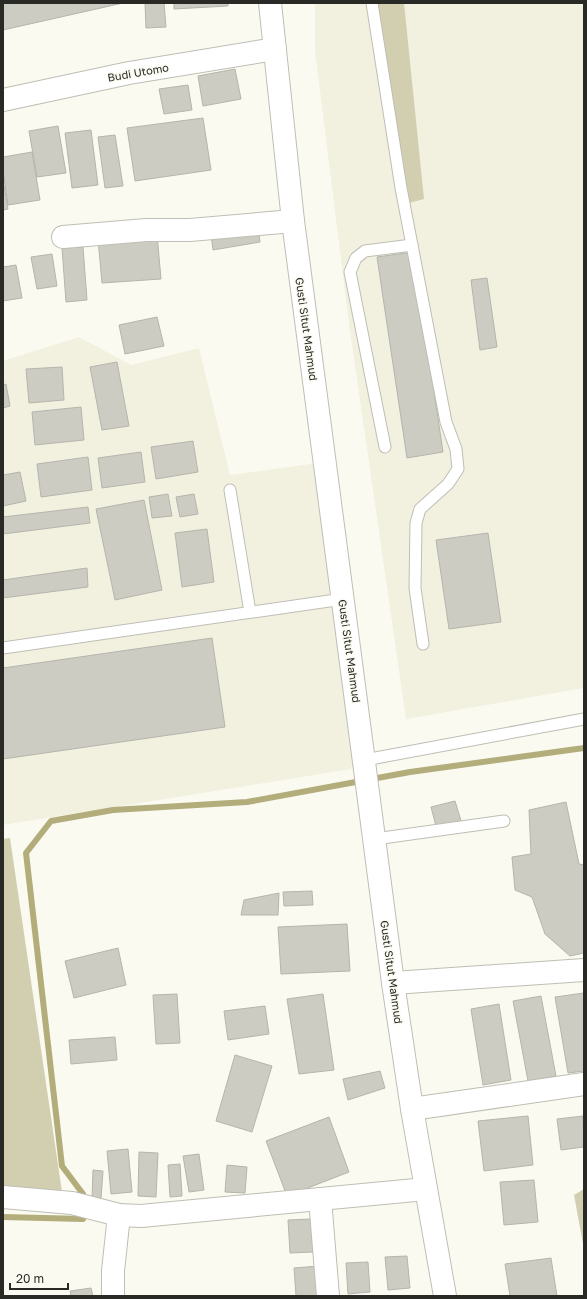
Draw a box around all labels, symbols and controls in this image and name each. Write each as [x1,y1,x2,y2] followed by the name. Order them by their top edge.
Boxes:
[106,60,170,84] street label: Budi Utomo
[293,277,321,381] street label: Gusti Situt Mahmud
[336,599,364,703] street label: Gusti Situt Mahmud
[378,920,406,1024] street label: Gusti Situt Mahmud
[10,1265,68,1291] scale bar
[16,1271,44,1286] text: 20 m

